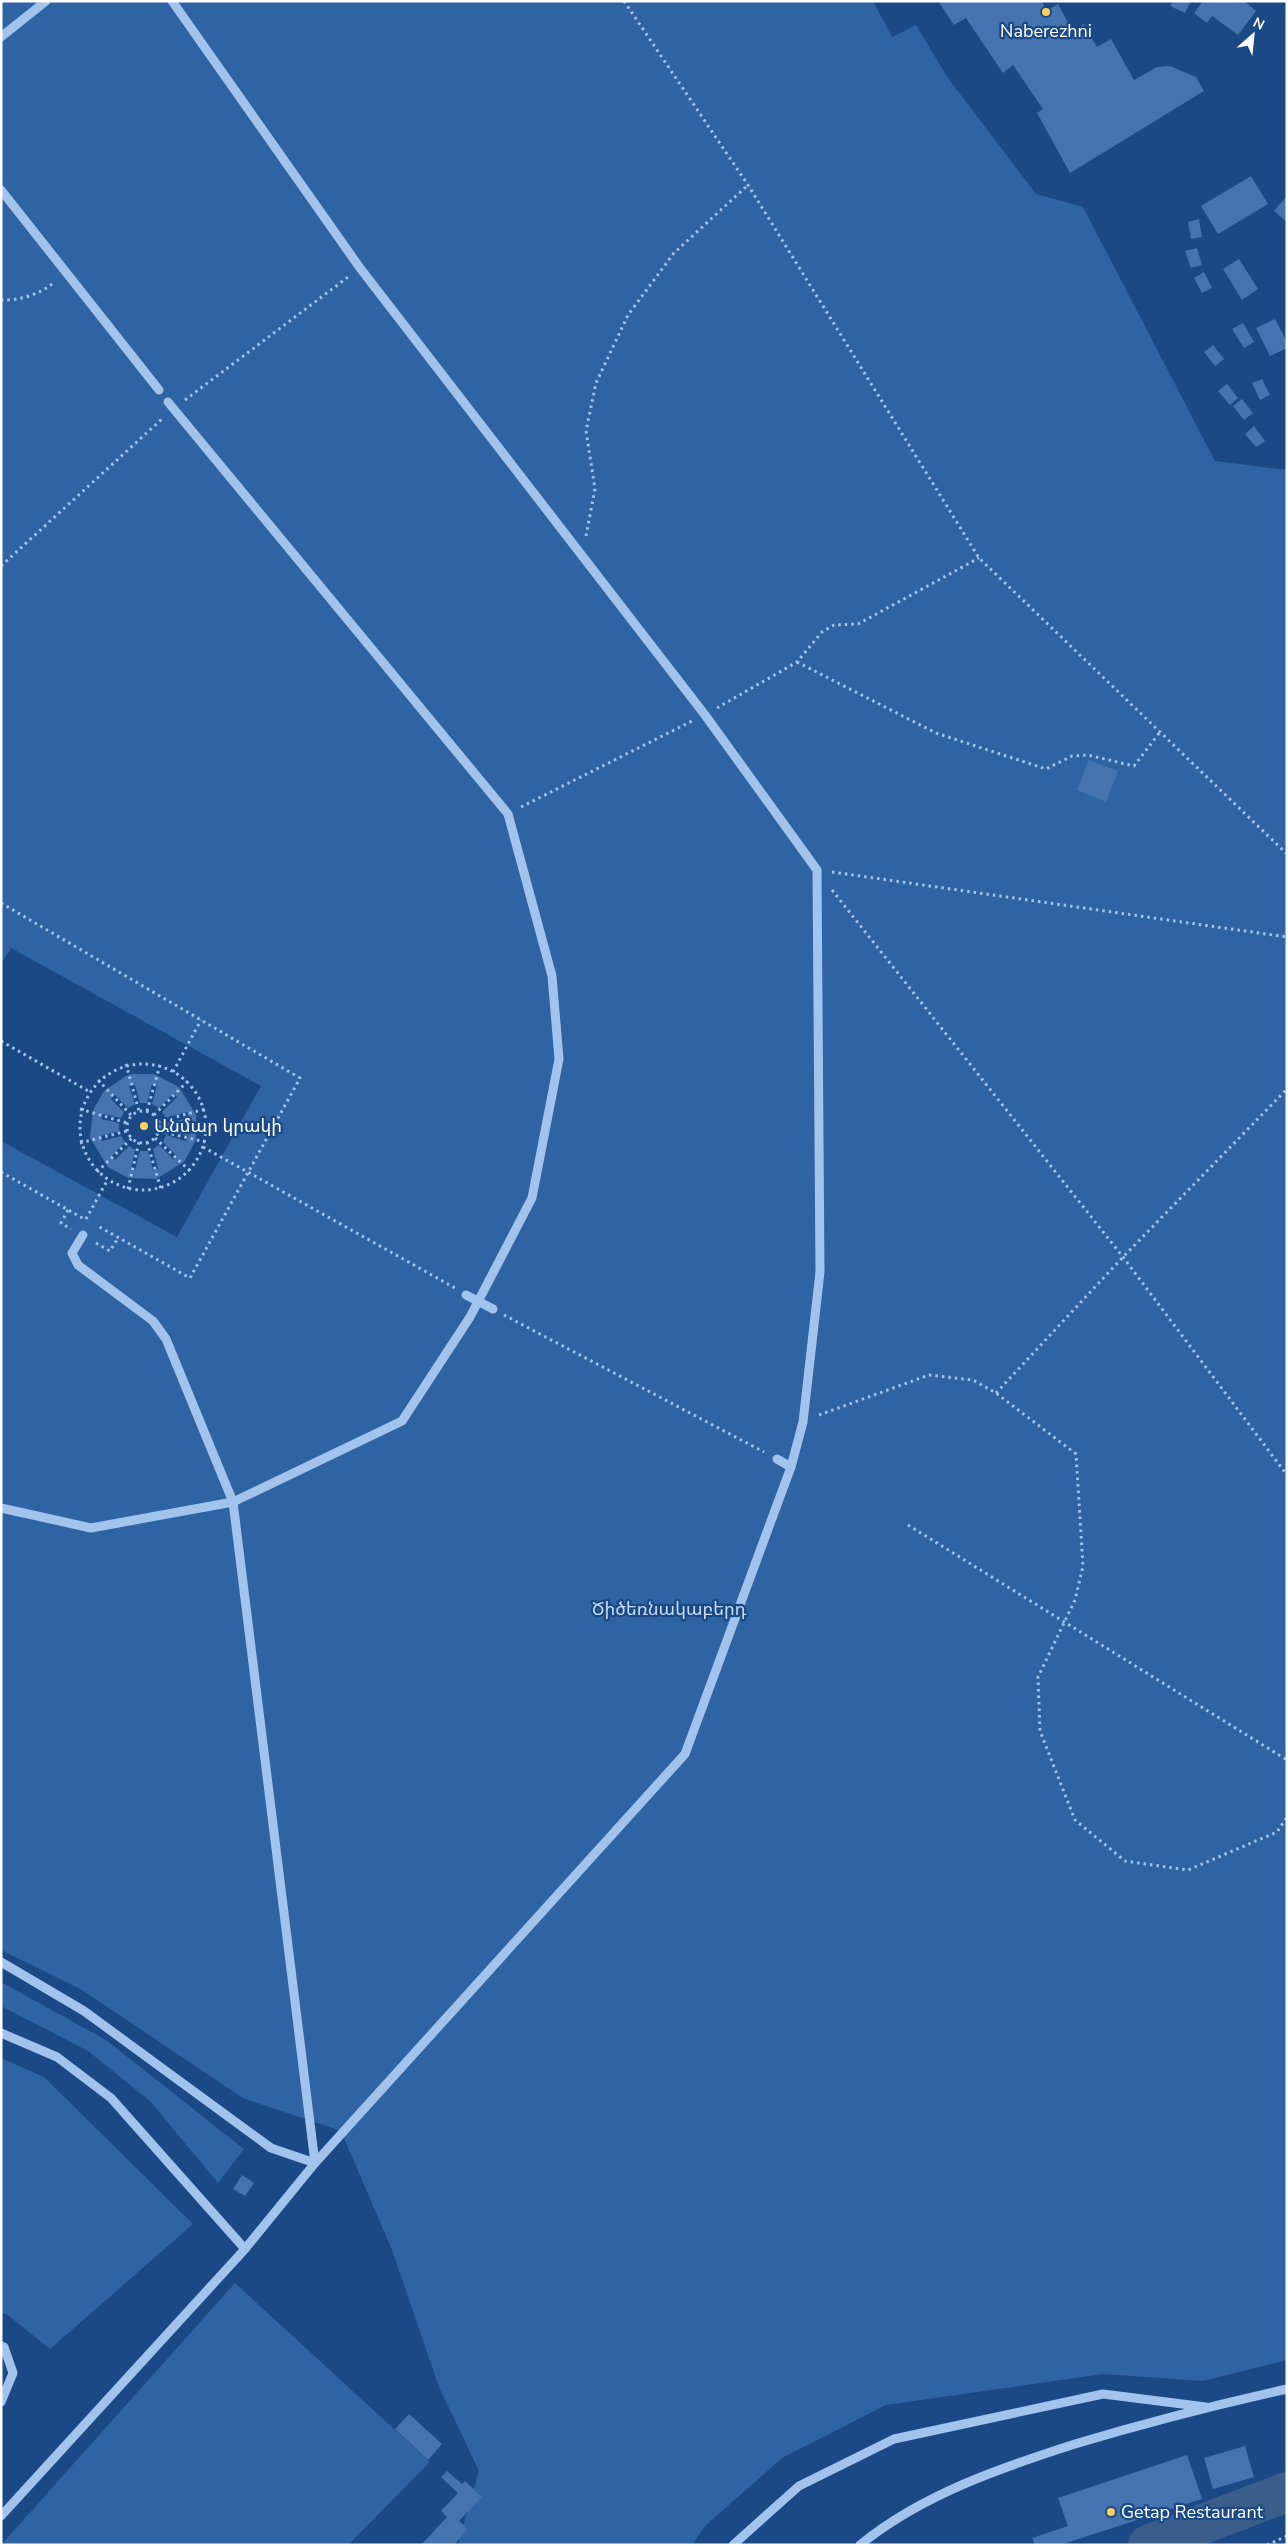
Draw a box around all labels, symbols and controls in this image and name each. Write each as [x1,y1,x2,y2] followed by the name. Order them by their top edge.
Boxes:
[1040,6,1052,18] marker: Naberezhni
[1228,10,1278,60] north arrow
[1250,13,1268,35] text: N
[1000,19,1092,43] place label: Naberezhni
[154,1114,282,1138] place label: Անմար կրակի
[138,1120,150,1132] marker: Անմար կրակի
[592,1597,747,1621] park label: Ծիծեռնակաբերդ
[1121,2500,1264,2524] place label: Getap Restaurant
[1105,2506,1117,2518] marker: Getap Restaurant

